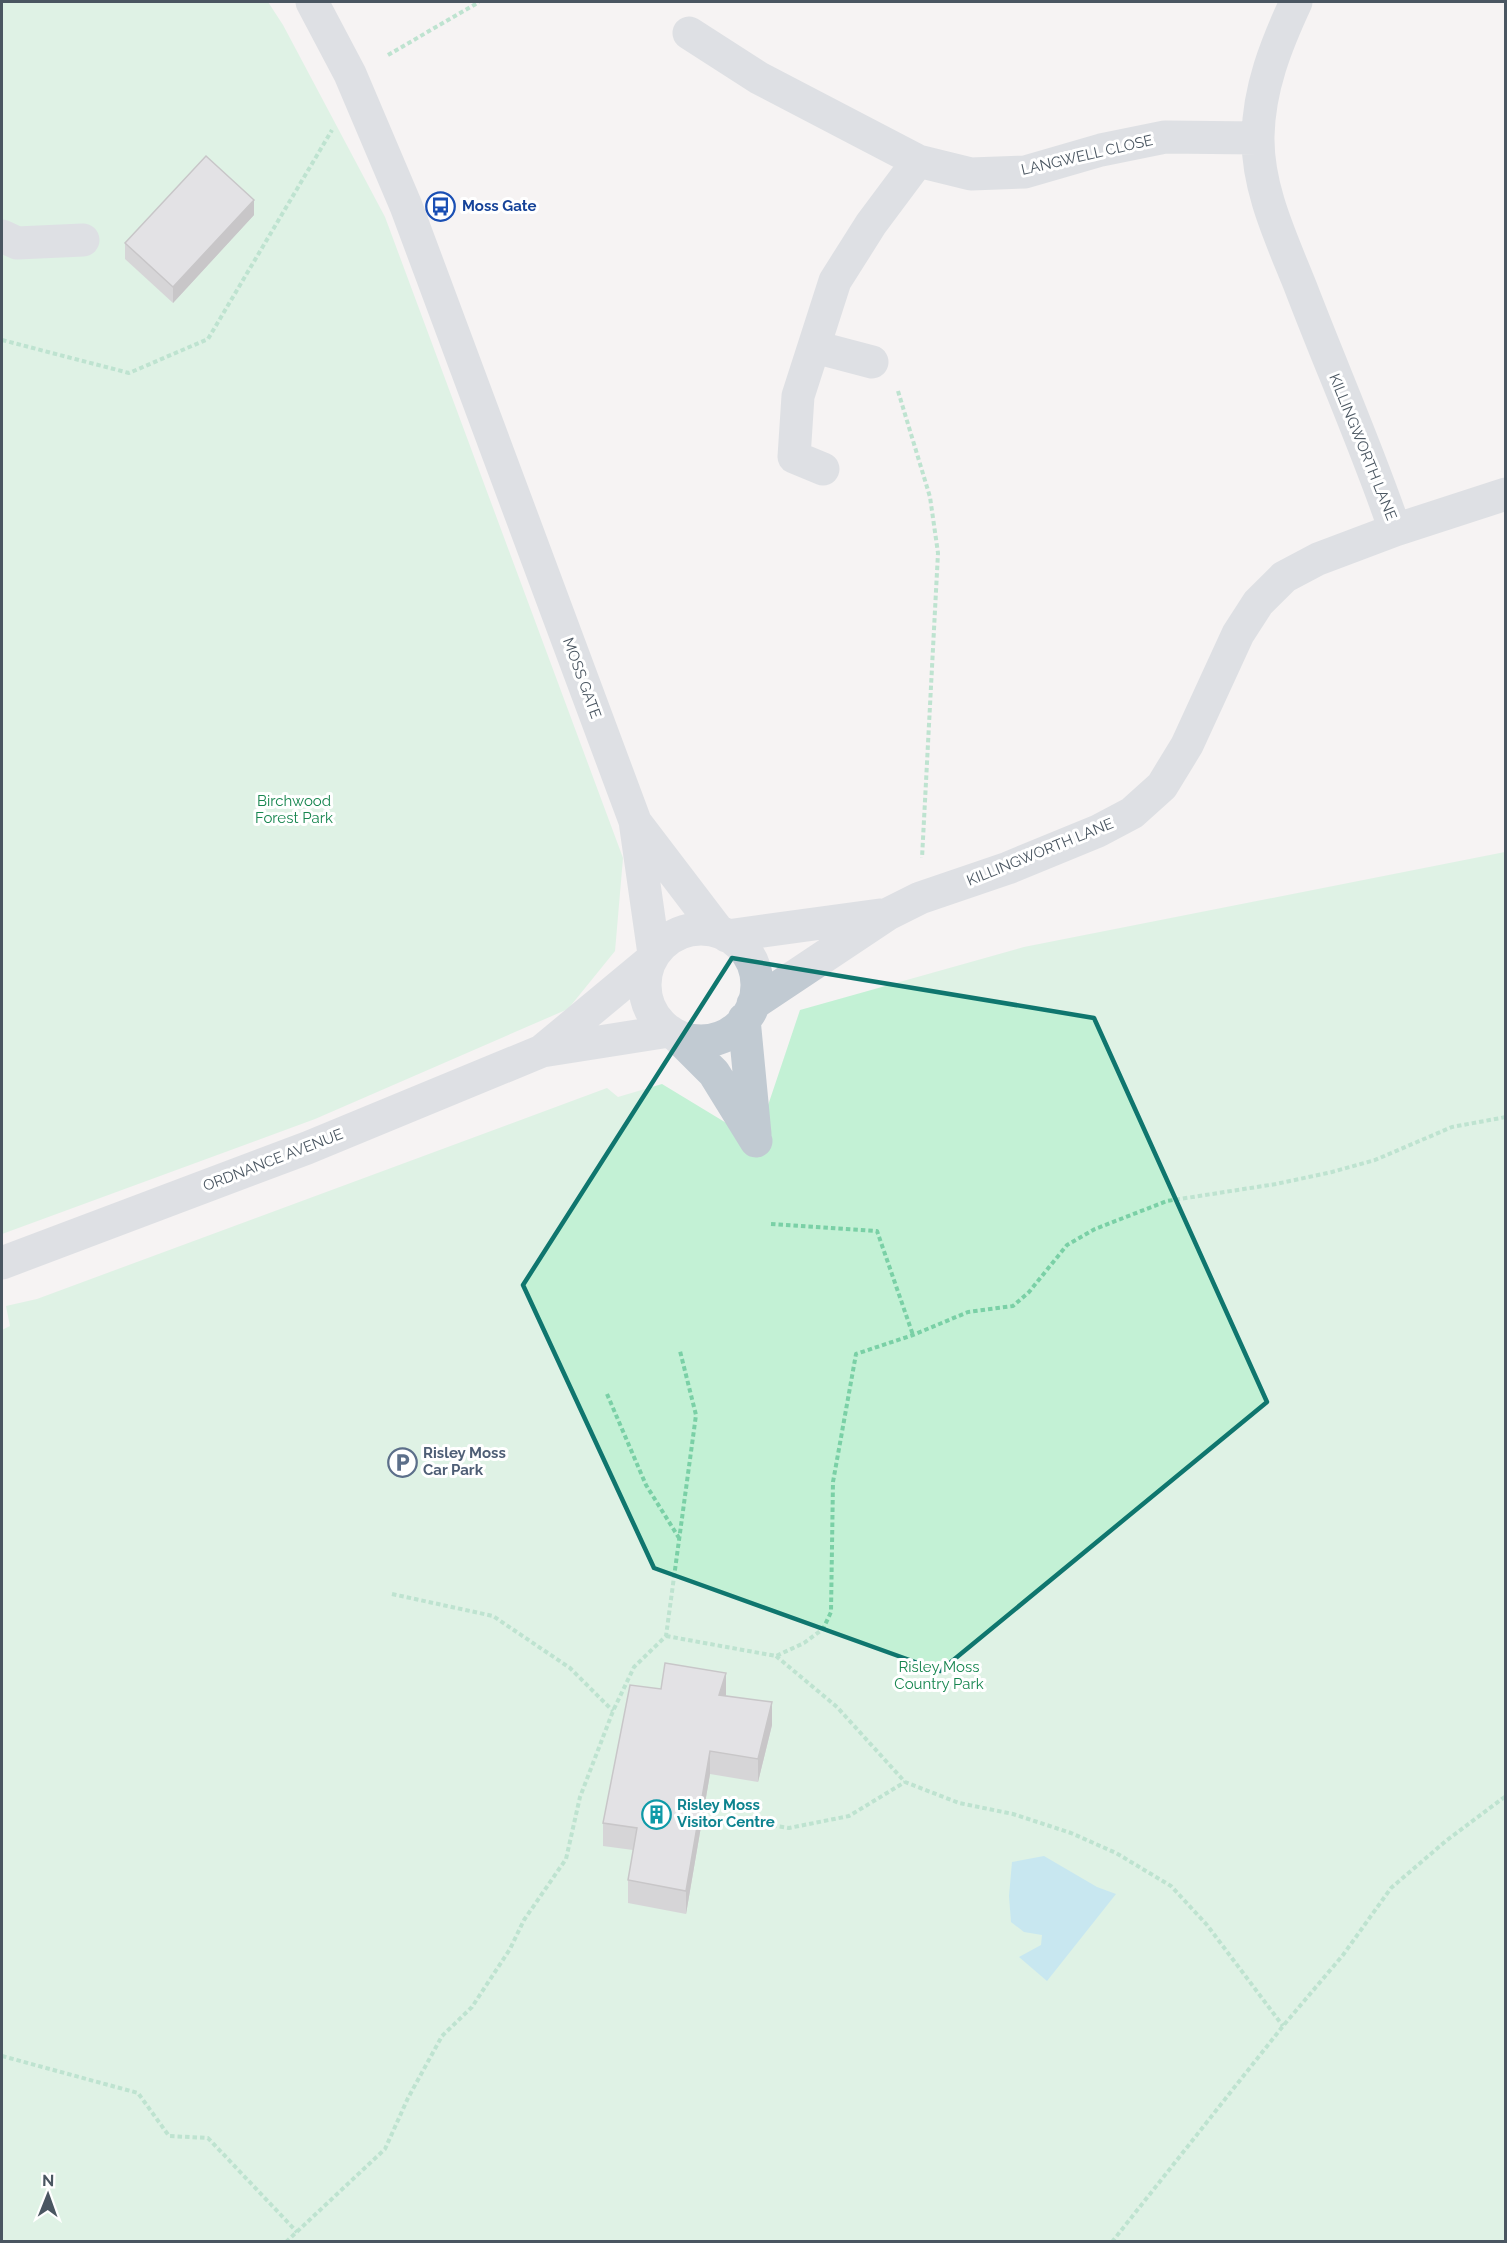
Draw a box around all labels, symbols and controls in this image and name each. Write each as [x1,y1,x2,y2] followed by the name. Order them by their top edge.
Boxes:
[1019,131,1155,179] street label: LANGWELL CLOSE
[425,190,457,222] bus stop icon: Moss Gate
[462,197,536,215] place label: Moss Gate
[1325,371,1401,523] street label: KILLINGWORTH LANE
[559,635,605,721] street label: MOSS GATE
[255,792,333,827] park label: Birchwood Forest Park
[964,814,1116,890] street label: KILLINGWORTH LANE
[200,1125,346,1195] street label: ORDNANCE AVENUE
[423,1444,506,1479] place label: Risley Moss Car Park
[386,1446,418,1478] parking icon: Risley Moss Car Park
[894,1658,984,1693] park label: Risley Moss Country Park
[677,1796,775,1831] place label: Risley Moss Visitor Centre
[640,1798,672,1830] building icon: Risley Moss Visitor Centre
[18,2165,78,2225] north arrow
[42,2171,55,2190] text: N

